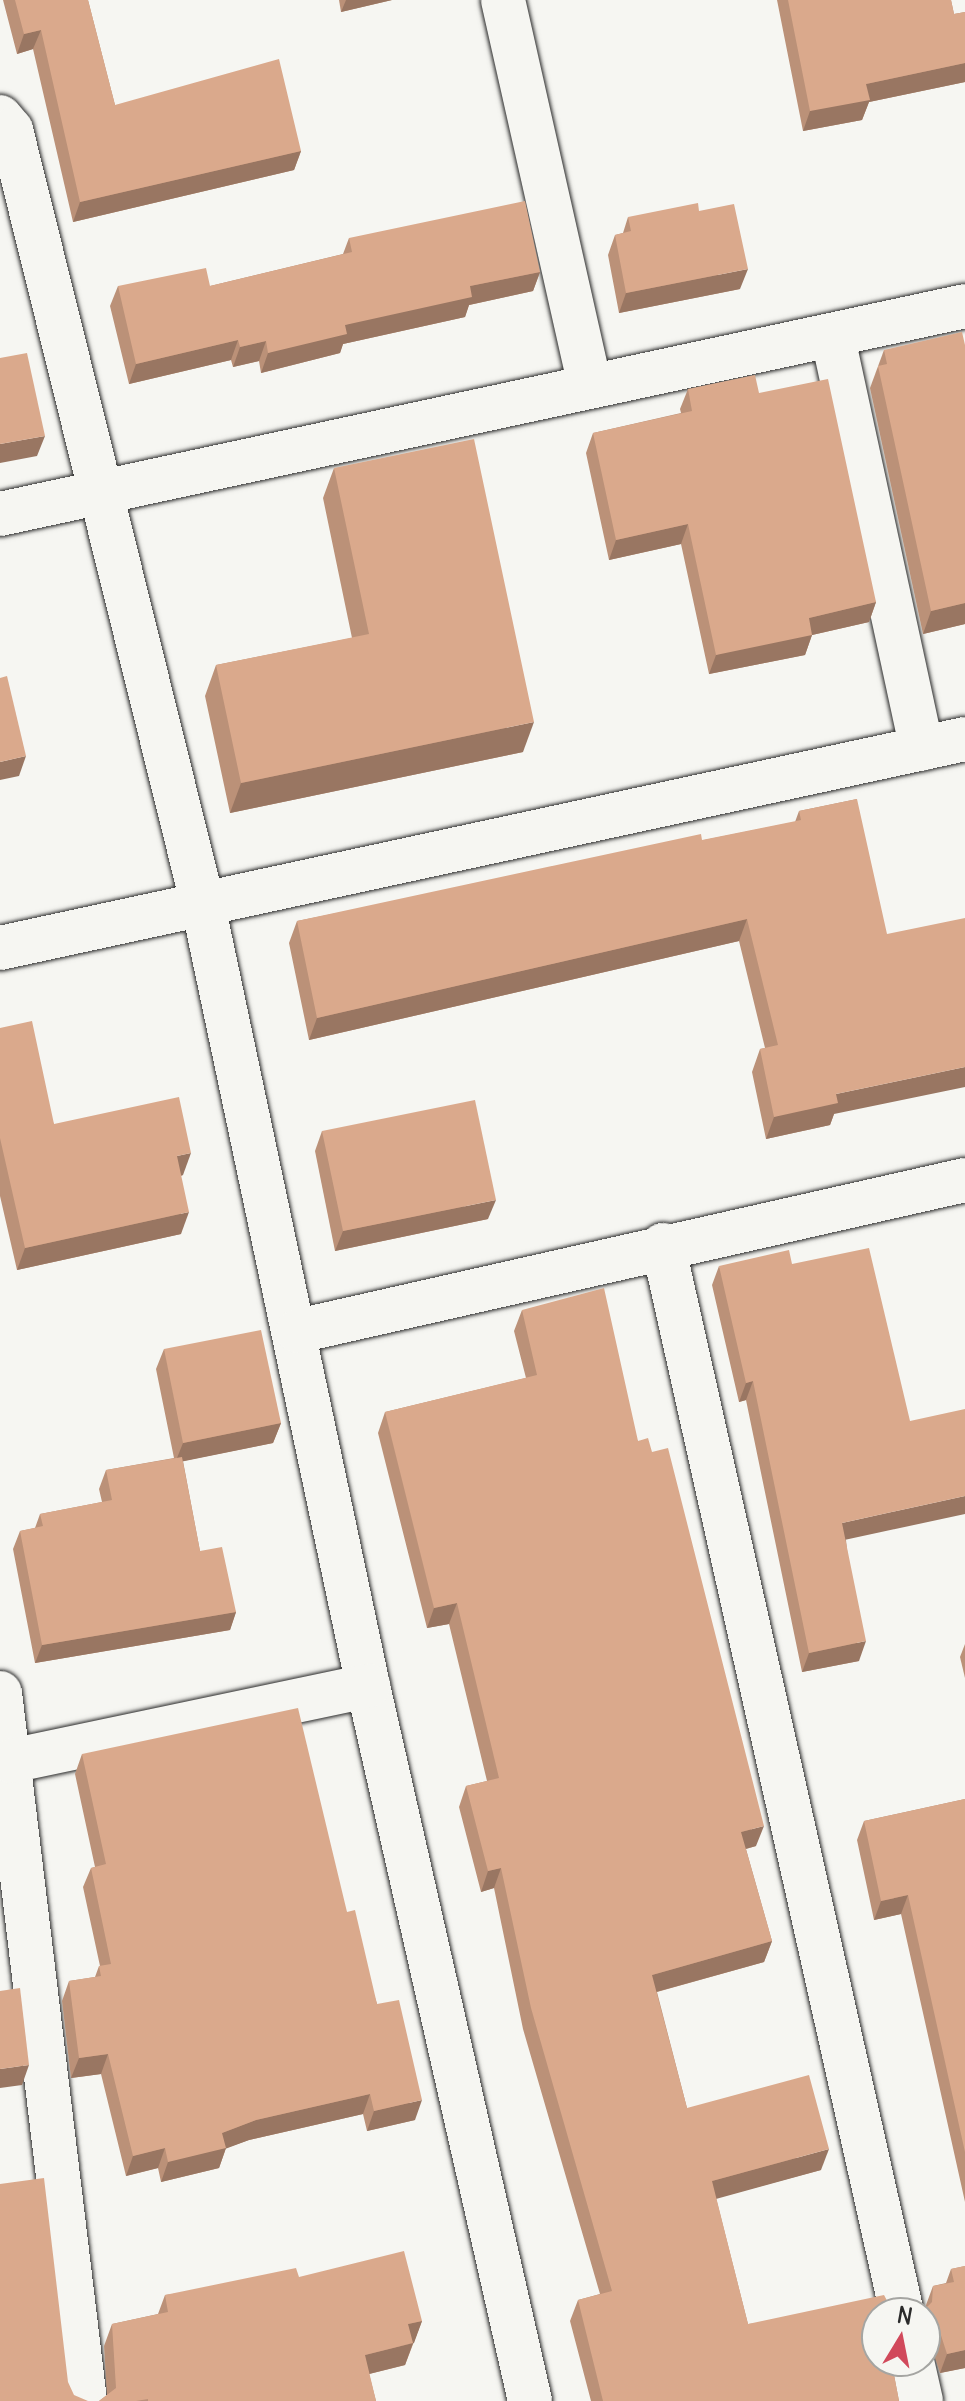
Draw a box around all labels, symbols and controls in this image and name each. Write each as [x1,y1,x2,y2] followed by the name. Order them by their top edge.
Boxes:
[861,2297,941,2377] north arrow
[895,2300,915,2330] text: N

